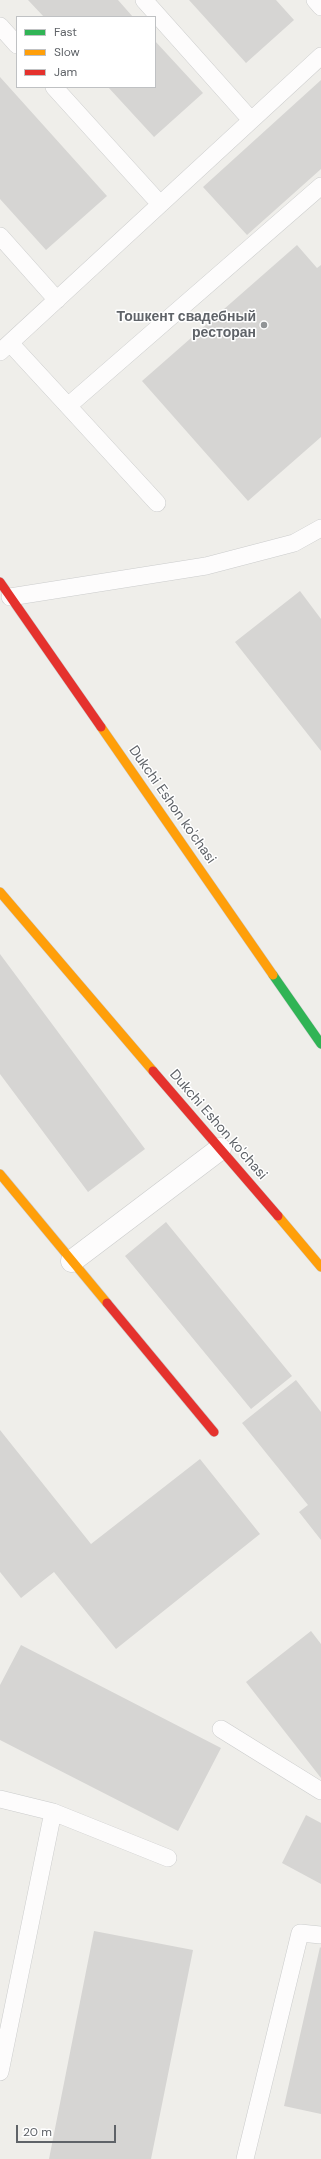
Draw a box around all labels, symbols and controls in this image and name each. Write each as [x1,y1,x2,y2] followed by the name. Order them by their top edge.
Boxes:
[16,16,156,88] legend
[54,24,77,40] text: Fast
[54,44,80,60] text: Slow
[54,64,77,80] text: Jam
[117,309,256,342] place label: Тошкент свадебный ресторан
[259,320,269,330] marker: Тошкент свадебный ресторан
[125,743,219,867] street label: Dukchi Eshon ko'chasi
[166,1067,270,1183] street label: Dukchi Eshon ko'chasi
[18,2117,118,2143] scale bar
[23,2124,52,2140] text: 20 m

